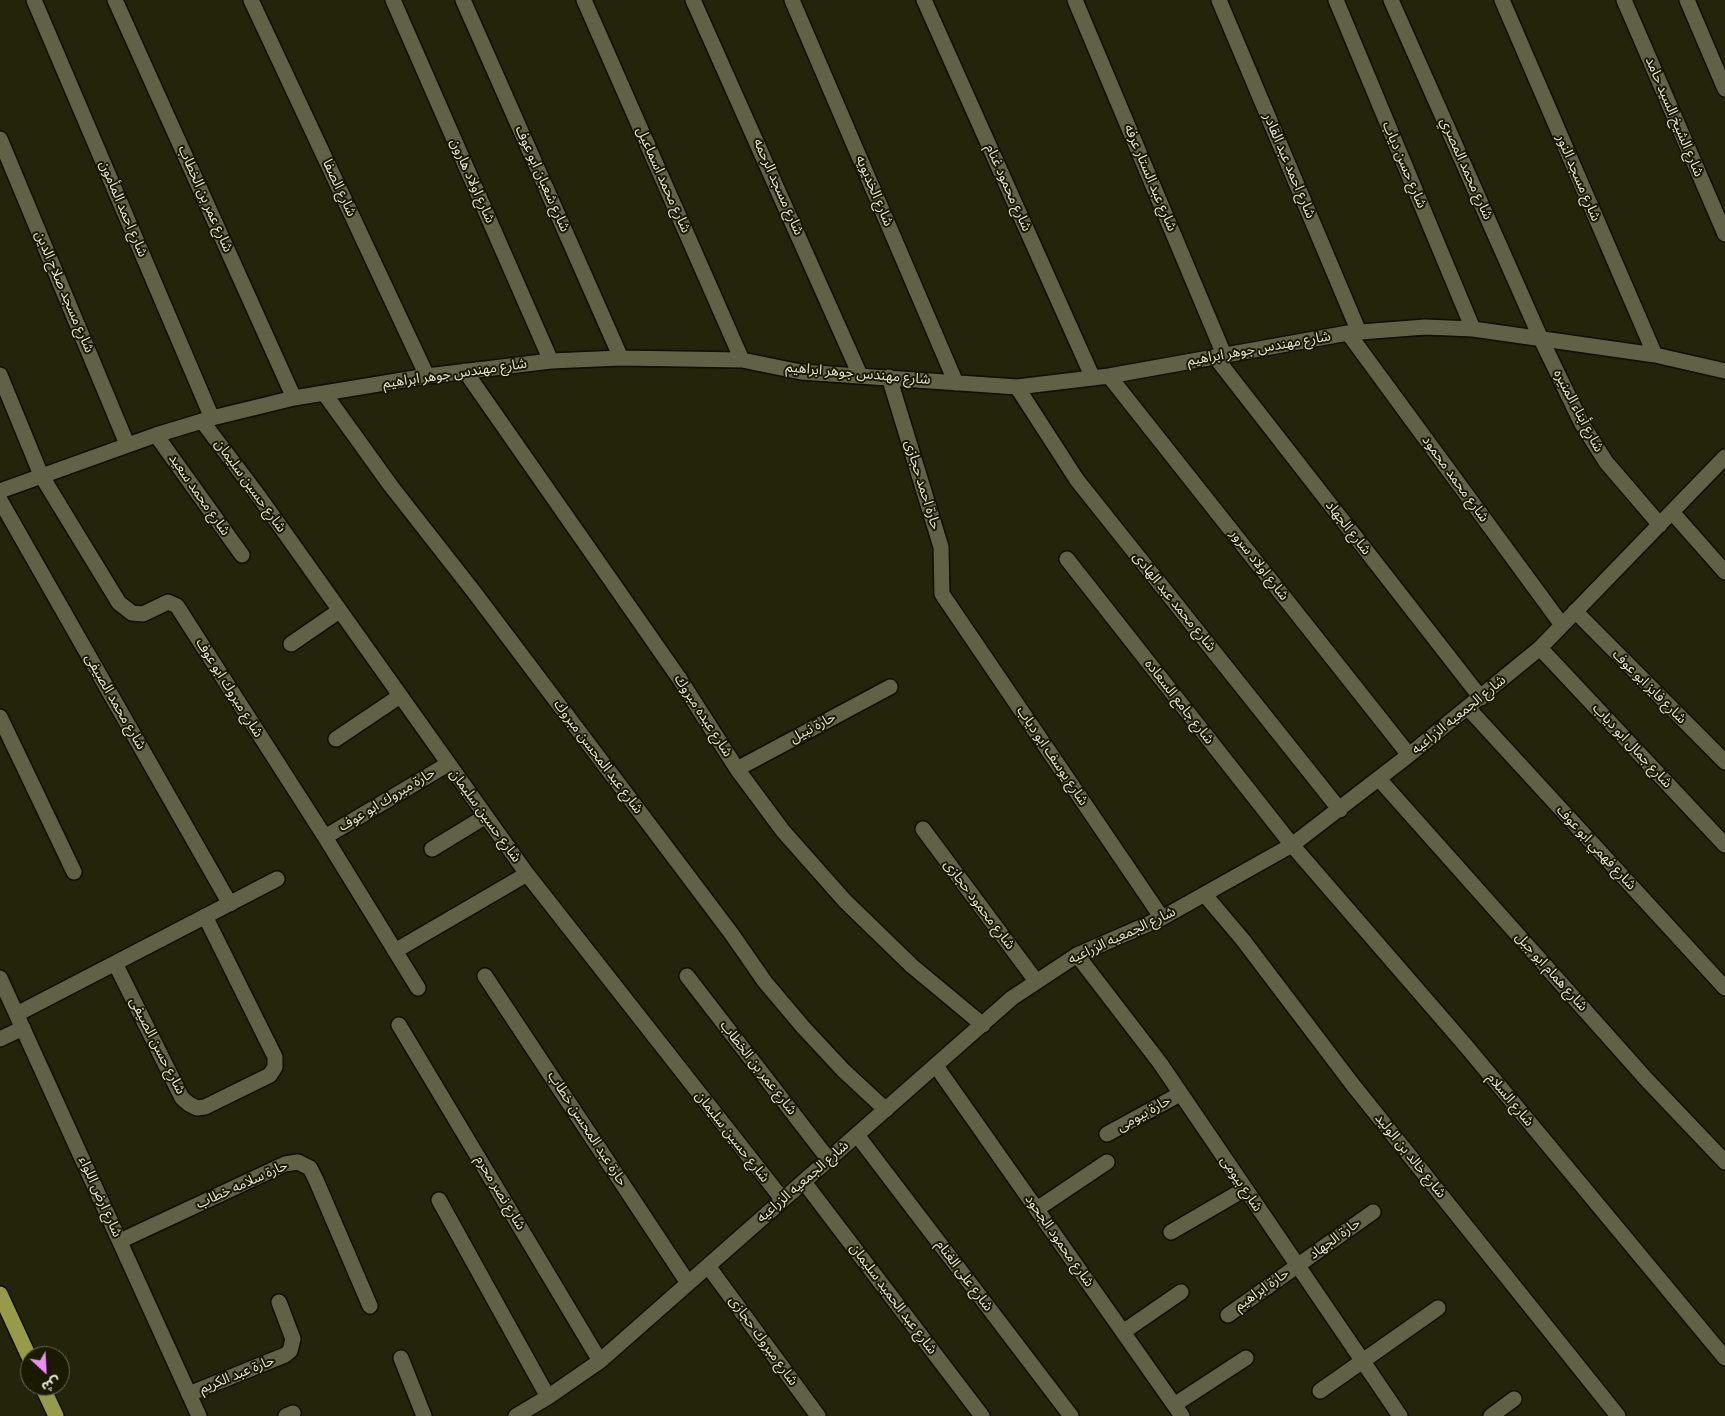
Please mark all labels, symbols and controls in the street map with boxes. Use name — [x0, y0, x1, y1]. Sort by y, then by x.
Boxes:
street label: شارع الشيخ السيد حامد — [1641, 55, 1707, 179]
street label: شارع احمد عبد القادر — [1259, 111, 1319, 221]
street label: شارع محمد المصري — [1436, 115, 1496, 223]
street label: شارع حسن دياب — [1378, 119, 1430, 211]
street label: شارع عبد الستار عرفه — [1120, 122, 1180, 234]
street label: شارع شعبان ابو عوف — [511, 123, 573, 235]
street label: شارع محمد اسماعيل — [632, 124, 694, 236]
street label: شارع مسجد النور — [1552, 132, 1604, 224]
street label: شارع اولاد هارون — [446, 136, 498, 226]
street label: شارع مسجد الرحمه — [749, 136, 807, 238]
street label: شارع محمود غنام — [981, 142, 1035, 234]
street label: شارع عمر بن الخطاب — [174, 143, 236, 255]
street label: شارع الخديويه — [852, 153, 896, 229]
street label: شارع الصفا — [318, 157, 360, 219]
street label: شارع احمد المأمون — [95, 158, 151, 260]
street label: شارع مسجد صلاح الدين — [31, 228, 97, 356]
street label: شارع مهندس جوهر ابراهيم — [1186, 328, 1332, 370]
street label: شارع مهندس جوهر ابراهيم — [382, 356, 528, 392]
street label: شارع مهندس جوهر ابراهيم — [785, 359, 931, 389]
street label: شارع أبناء المنيره — [1549, 367, 1607, 455]
street label: شارع محمد محمود — [1418, 432, 1492, 526]
street label: شارع حسين سليمان — [211, 436, 289, 536]
street label: حارة احمد حجازى — [900, 438, 944, 532]
street label: شارع محمد سعيد — [165, 451, 233, 539]
street label: شارع الجهاد — [1322, 498, 1374, 558]
street label: شارع اولاد سرور — [1226, 526, 1292, 604]
street label: شارع محمد عبد الهادى — [1129, 549, 1219, 655]
street label: شارع مبروك ابو عوف — [192, 635, 266, 741]
street label: شارع فايز ابو عوف — [1609, 647, 1689, 727]
street label: شارع محمد الصيفى — [81, 651, 149, 753]
street label: شارع جامع السعاده — [1141, 656, 1217, 748]
street label: شارع عبده مبروك — [670, 672, 736, 760]
street label: شارع الجمعيه الزراعيه — [1408, 672, 1510, 758]
street label: شارع عبد المحسن مبروك — [550, 697, 646, 817]
street label: شارع جمال ابو دياب — [1589, 700, 1675, 792]
street label: شارع يوسف ابو دياب — [1013, 703, 1091, 809]
street label: حارة نبيل — [787, 709, 839, 747]
street label: حارة مبروك ابو عوف — [336, 765, 438, 835]
street label: شارع حسين سليمان — [446, 766, 524, 866]
street label: شارع فهمي ابو عوف — [1553, 802, 1639, 894]
street label: شارع محمود حجازى — [940, 857, 1018, 953]
street label: شارع الجمعيه الزراعيه — [1066, 904, 1178, 968]
street label: شارع همام ابو جبل — [1511, 929, 1591, 1015]
street label: شارع حسن الصيفى — [125, 995, 189, 1097]
street label: شارع عمر بن الخطاب — [716, 1018, 800, 1118]
street label: حارة عبد المحسن خطاب — [544, 1069, 630, 1189]
street label: شارع السلام — [1483, 1070, 1537, 1130]
street label: شارع حسين سليمان — [691, 1088, 773, 1186]
street label: حارة بيومى — [1114, 1092, 1174, 1136]
street label: شارع خالد بن الوليد — [1371, 1110, 1449, 1202]
street label: شارع الجمعيه الزراعيه — [754, 1137, 852, 1227]
street label: شارع نصر محرم — [471, 1153, 529, 1233]
street label: شارع بيومى — [1216, 1153, 1266, 1215]
street label: شارع ارض اللواء — [75, 1154, 125, 1240]
street label: حارة سلامه خطاب — [194, 1157, 290, 1213]
street label: شارع محمود الجحود — [1021, 1191, 1097, 1291]
street label: حارة الجهاد — [1306, 1215, 1364, 1263]
street label: شارع على الغنام — [932, 1237, 996, 1315]
street label: شارع عبد الحميد سليمان — [846, 1240, 940, 1358]
street label: حارة ابراهيم — [1232, 1265, 1292, 1315]
street label: شارع مبروك حجازى — [725, 1293, 801, 1389]
north arrow — [20, 1346, 70, 1396]
street label: حارة عبد الكريم — [197, 1352, 277, 1398]
text: ش — [39, 1372, 63, 1396]

